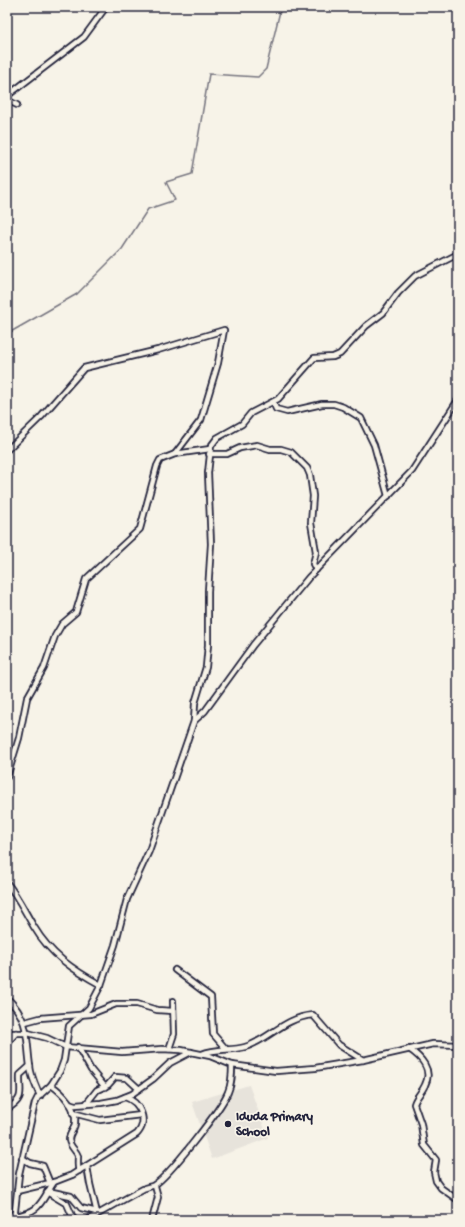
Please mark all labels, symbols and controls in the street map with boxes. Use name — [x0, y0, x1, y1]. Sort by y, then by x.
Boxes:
place label: Iduda Primary School — [236, 1110, 313, 1140]
marker: Iduda Primary School — [223, 1119, 233, 1129]

